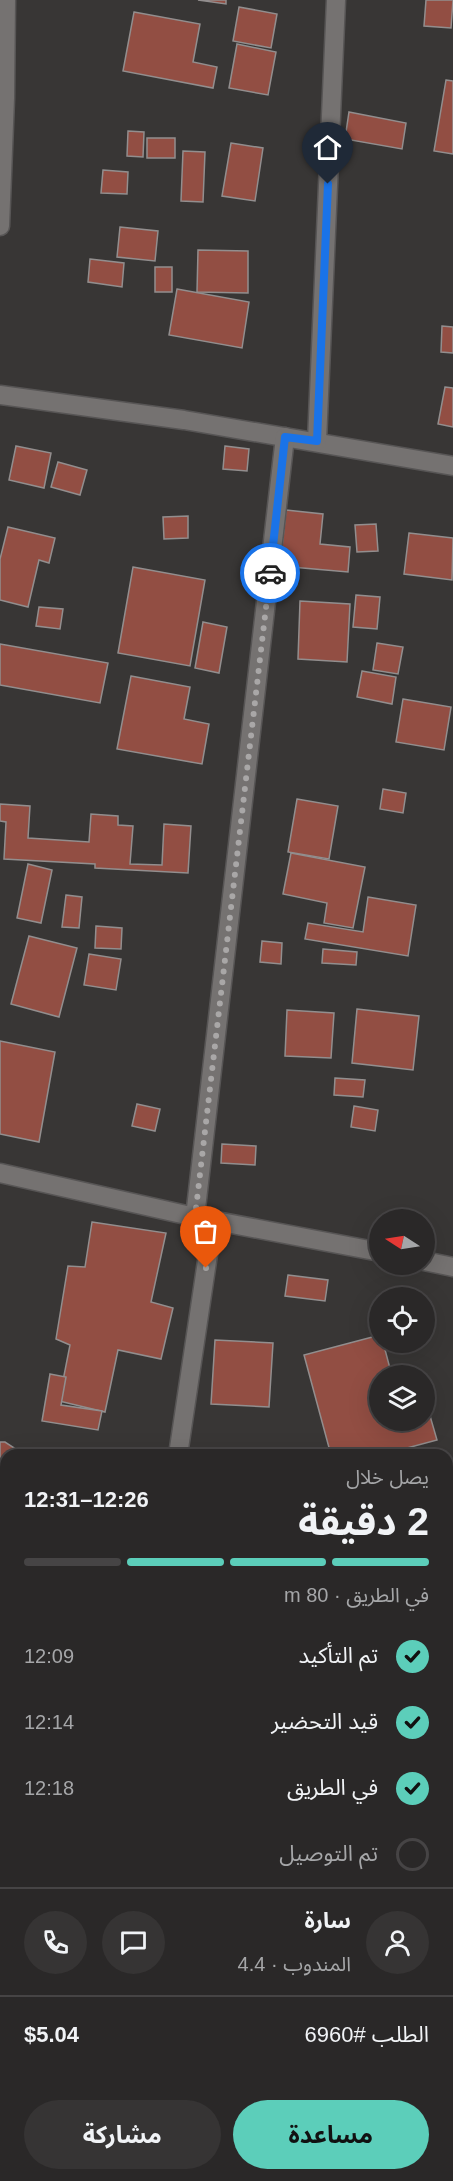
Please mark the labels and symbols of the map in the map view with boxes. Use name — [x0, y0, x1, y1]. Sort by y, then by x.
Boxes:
pin — [302, 122, 353, 184]
courier — [240, 543, 300, 603]
pin — [180, 1206, 231, 1268]
north arrow — [369, 1209, 435, 1275]

